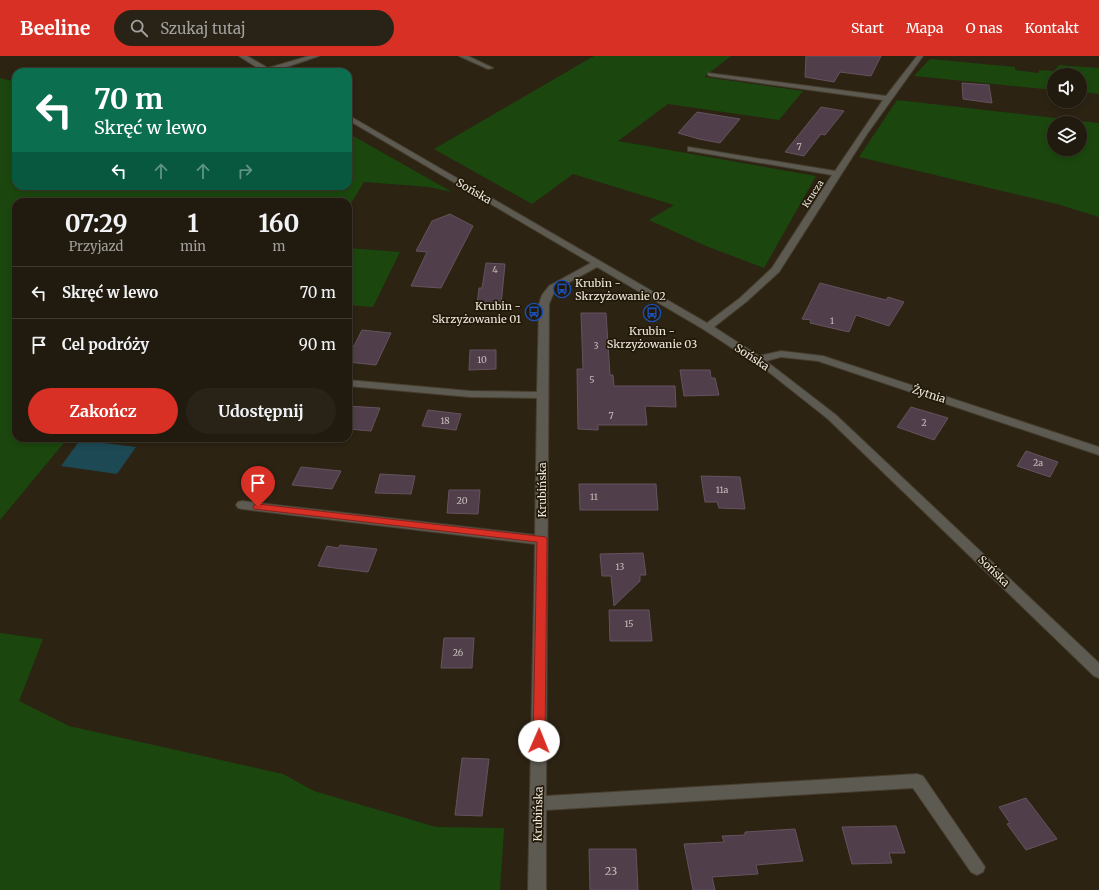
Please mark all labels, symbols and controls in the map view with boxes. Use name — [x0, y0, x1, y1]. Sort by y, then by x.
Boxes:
search box — [114, 10, 394, 46]
text: Beeline — [20, 16, 90, 40]
icon: search — [128, 17, 150, 39]
text: Szukaj tutaj — [160, 19, 246, 38]
text: Start — [851, 19, 884, 37]
text: Mapa — [906, 19, 943, 37]
text: O nas — [965, 19, 1003, 37]
text: Kontakt — [1025, 19, 1079, 37]
map controls — [1047, 68, 1087, 156]
button: sound — [1047, 68, 1087, 108]
text: 70 m — [94, 81, 163, 117]
icon: left — [28, 84, 80, 136]
text: Skręć w lewo — [94, 116, 207, 139]
button: layers — [1047, 116, 1087, 156]
house number: 7 — [796, 141, 802, 152]
icon: left — [108, 160, 130, 182]
icon: ahead — [150, 160, 172, 182]
icon: ahead — [192, 160, 214, 182]
icon: right — [234, 160, 256, 182]
street label: Sońska — [454, 175, 494, 207]
street label: Krucza — [800, 178, 826, 210]
text: 07:29 — [65, 208, 128, 239]
text: 1 — [188, 208, 199, 239]
text: 160 — [259, 208, 299, 239]
text: Przyjazd — [69, 238, 123, 255]
text: min — [180, 238, 206, 255]
text: m — [273, 238, 285, 255]
house number: 4 — [492, 264, 498, 275]
place label: Krubin - Skrzyżowanie 02 — [575, 276, 666, 303]
bus stop icon: Krubin - Skrzyżowanie 02 — [552, 279, 572, 299]
icon: left — [28, 282, 50, 304]
text: Skręć w lewo — [62, 283, 158, 302]
text: 70 m — [300, 283, 336, 302]
place label: Krubin - Skrzyżowanie 01 — [432, 299, 521, 326]
bus stop icon: Krubin - Skrzyżowanie 01 — [524, 302, 544, 322]
bus stop icon: Krubin - Skrzyżowanie 03 — [642, 303, 662, 323]
house number: 1 — [830, 315, 834, 326]
place label: Krubin - Skrzyżowanie 03 — [607, 324, 697, 351]
icon: arrive — [28, 334, 50, 356]
text: Cel podróży — [62, 335, 149, 354]
text: 90 m — [299, 335, 336, 354]
house number: 3 — [593, 340, 599, 351]
street label: Sońska — [732, 341, 772, 373]
house number: 10 — [477, 354, 487, 365]
house number: 5 — [589, 374, 595, 385]
street label: Żytnia — [911, 382, 948, 406]
button: Zakończ — [28, 388, 178, 434]
button: Udostępnij — [186, 388, 336, 434]
house number: 7 — [608, 410, 614, 421]
house number: 18 — [440, 415, 450, 426]
house number: 2 — [921, 417, 927, 428]
house number: 2a — [1033, 457, 1043, 468]
street label: Krubińska — [535, 462, 549, 518]
pin — [241, 466, 275, 507]
icon: arrive — [247, 472, 269, 494]
house number: 11a — [716, 484, 729, 495]
house number: 11 — [590, 491, 598, 502]
house number: 20 — [457, 495, 468, 506]
street label: Sońska — [975, 553, 1013, 589]
house number: 13 — [616, 561, 624, 572]
house number: 15 — [624, 618, 634, 629]
house number: 26 — [453, 647, 464, 658]
position arrow — [518, 720, 560, 762]
street label: Krubińska — [531, 786, 545, 842]
house number: 23 — [605, 864, 617, 878]

